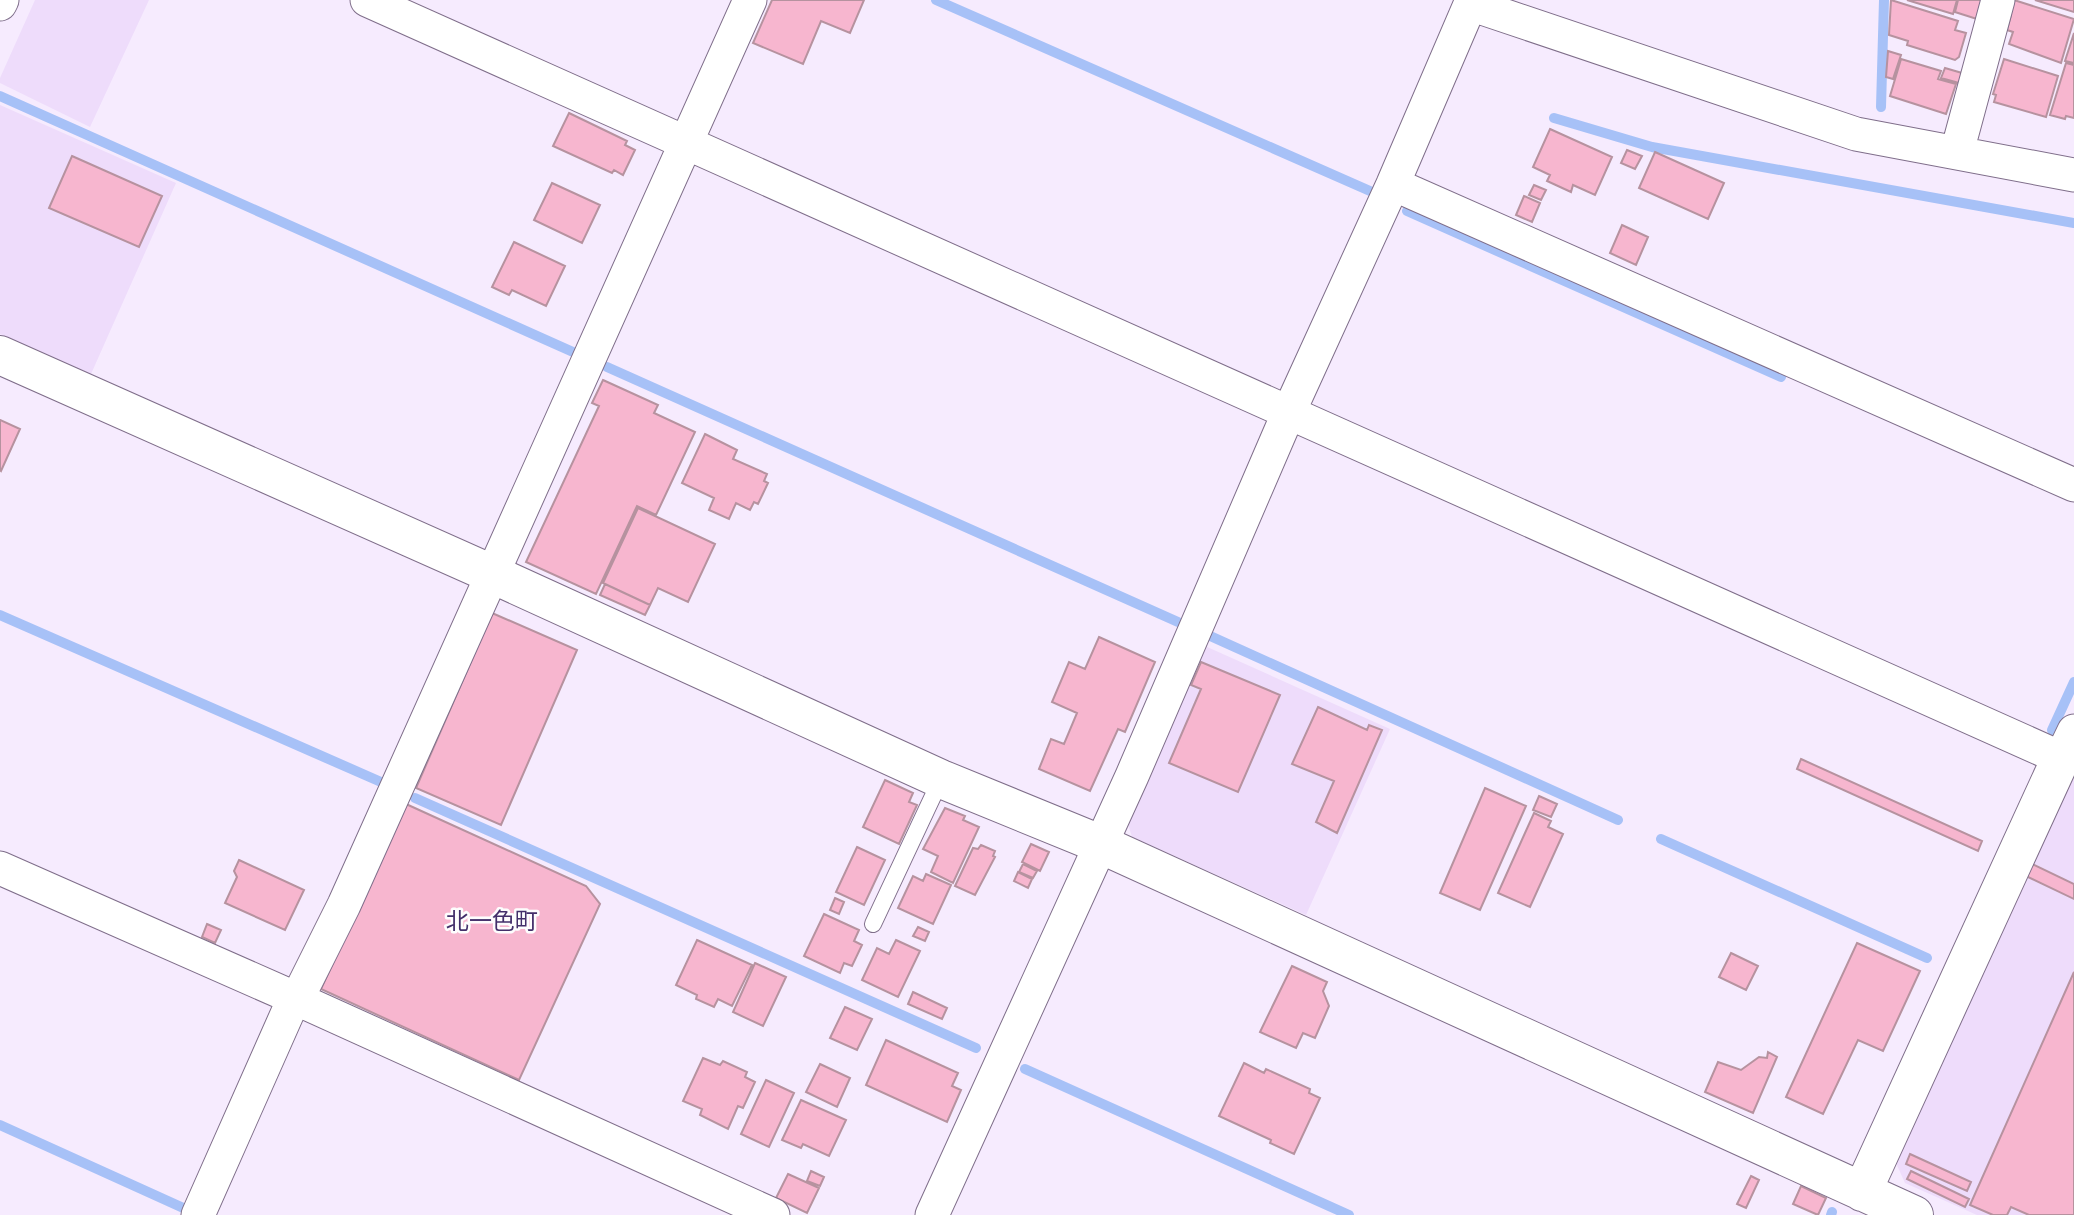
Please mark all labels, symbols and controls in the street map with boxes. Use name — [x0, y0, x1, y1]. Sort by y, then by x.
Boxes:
district label: 北一色町 — [446, 907, 538, 935]

